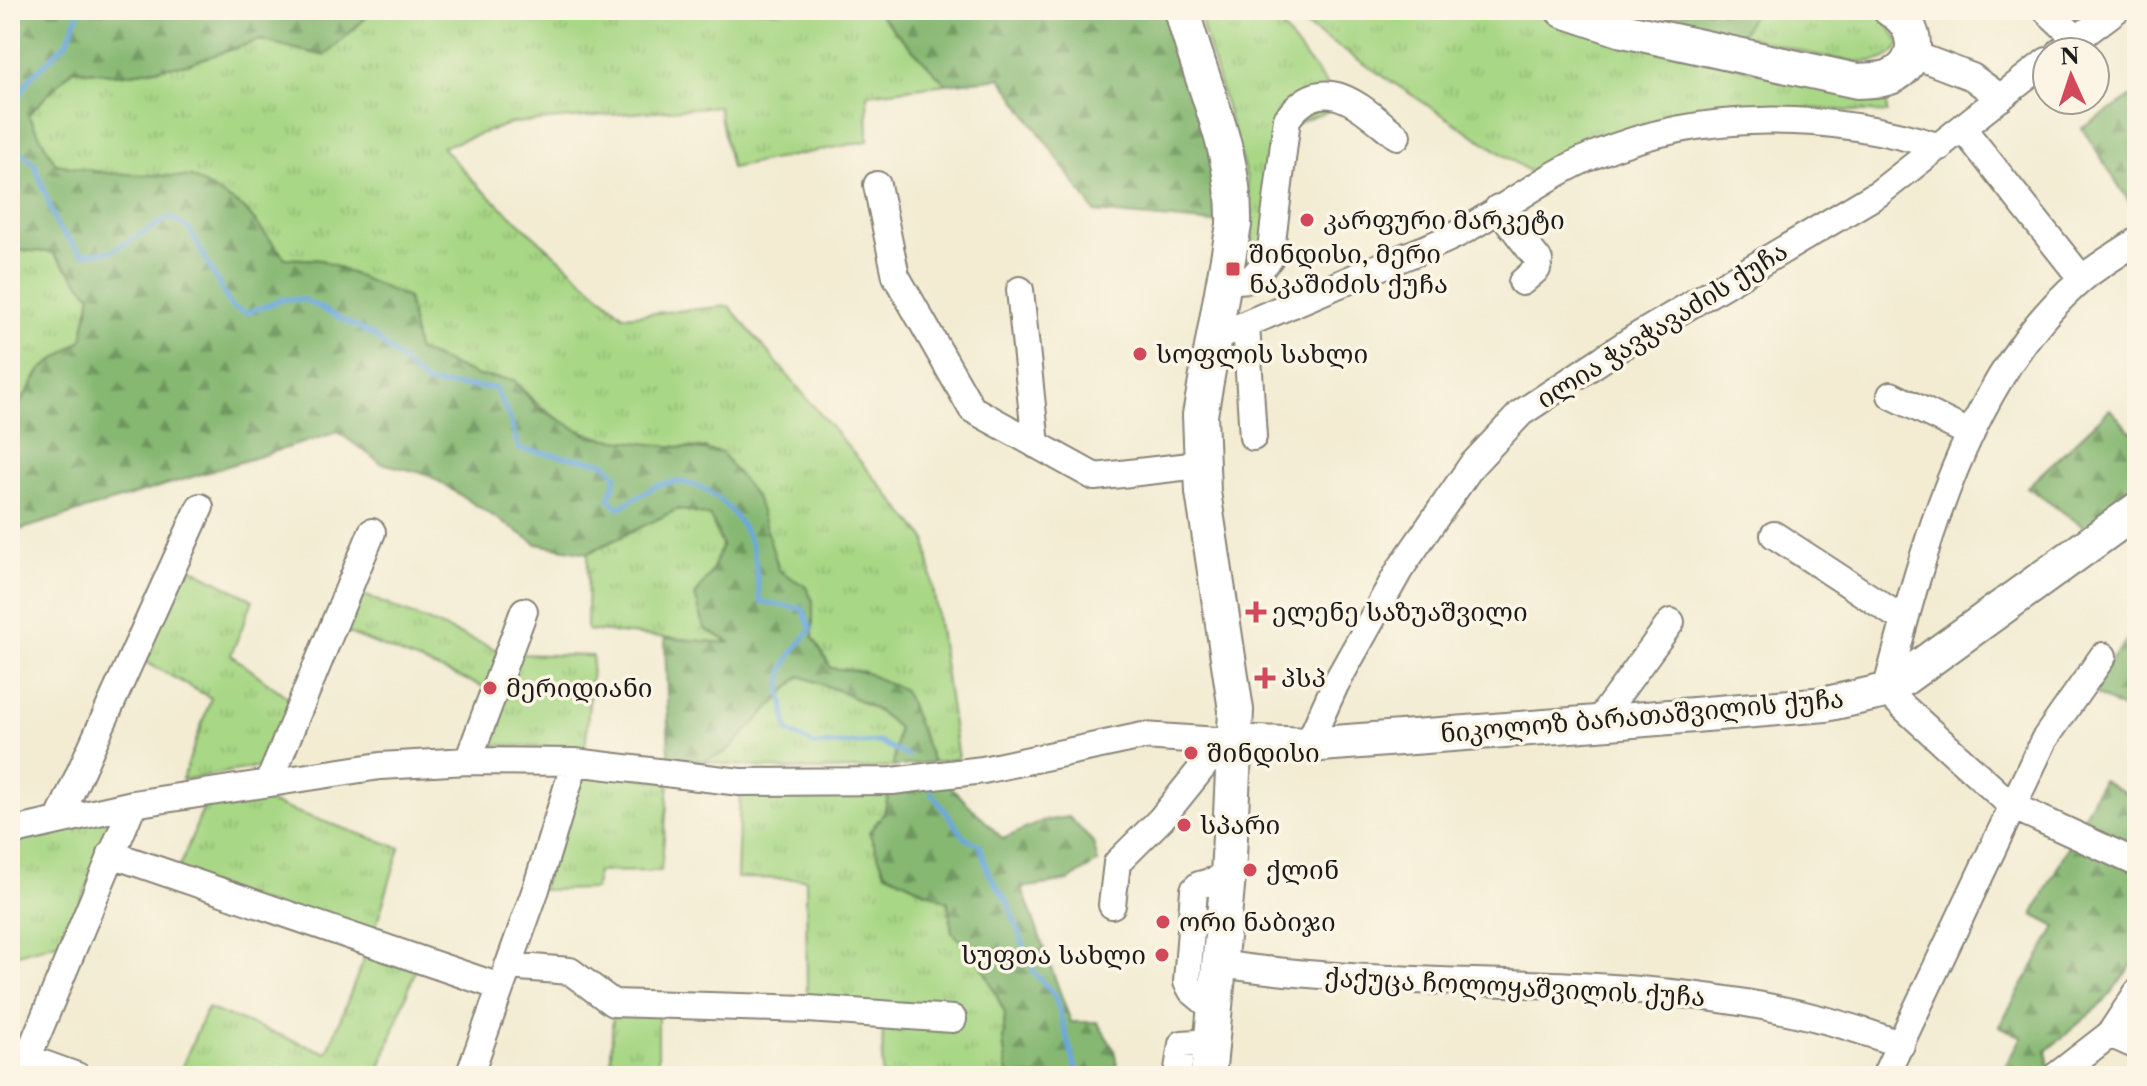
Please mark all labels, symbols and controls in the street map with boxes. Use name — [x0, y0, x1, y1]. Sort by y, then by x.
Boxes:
north arrow — [2031, 36, 2111, 116]
text: N — [2060, 43, 2080, 71]
place label: კარფური მარკეტი — [1323, 204, 1565, 236]
marker: კარფური მარკეტი — [1298, 211, 1316, 229]
street label: ილია ჭავჭავაძის ქუჩა — [1531, 235, 1793, 415]
place label: შინდისი, მერი ნაკაშიძის ქუჩა — [1249, 238, 1448, 300]
marker: შინდისი, მერი ნაკაშიძის ქუჩა — [1224, 260, 1242, 278]
place label: სოფლის სახლი — [1156, 338, 1368, 370]
marker: სოფლის სახლი — [1131, 345, 1149, 363]
place label: ელენე საზუაშვილი — [1272, 596, 1528, 628]
marker: ელენე საზუაშვილი — [1247, 603, 1265, 621]
place label: პსპ — [1281, 662, 1326, 694]
marker: პსპ — [1256, 669, 1274, 687]
place label: მერიდიანი — [506, 672, 653, 704]
marker: მერიდიანი — [481, 679, 499, 697]
street label: ნიკოლოზ ბარათაშვილის ქუჩა — [1439, 682, 1845, 750]
place label: შინდისი — [1207, 737, 1320, 769]
marker: შინდისი — [1182, 744, 1200, 762]
place label: სპარი — [1200, 809, 1280, 841]
marker: სპარი — [1175, 816, 1193, 834]
place label: ქლინ — [1266, 854, 1339, 886]
marker: ქლინ — [1241, 861, 1259, 879]
place label: ორი ნაბიჯი — [1179, 906, 1336, 938]
marker: ორი ნაბიჯი — [1154, 913, 1172, 931]
place label: სუფთა სახლი — [961, 939, 1146, 971]
marker: სუფთა სახლი — [1153, 946, 1171, 964]
street label: ქაქუცა ჩოლოყაშვილის ქუჩა — [1324, 961, 1706, 1013]

